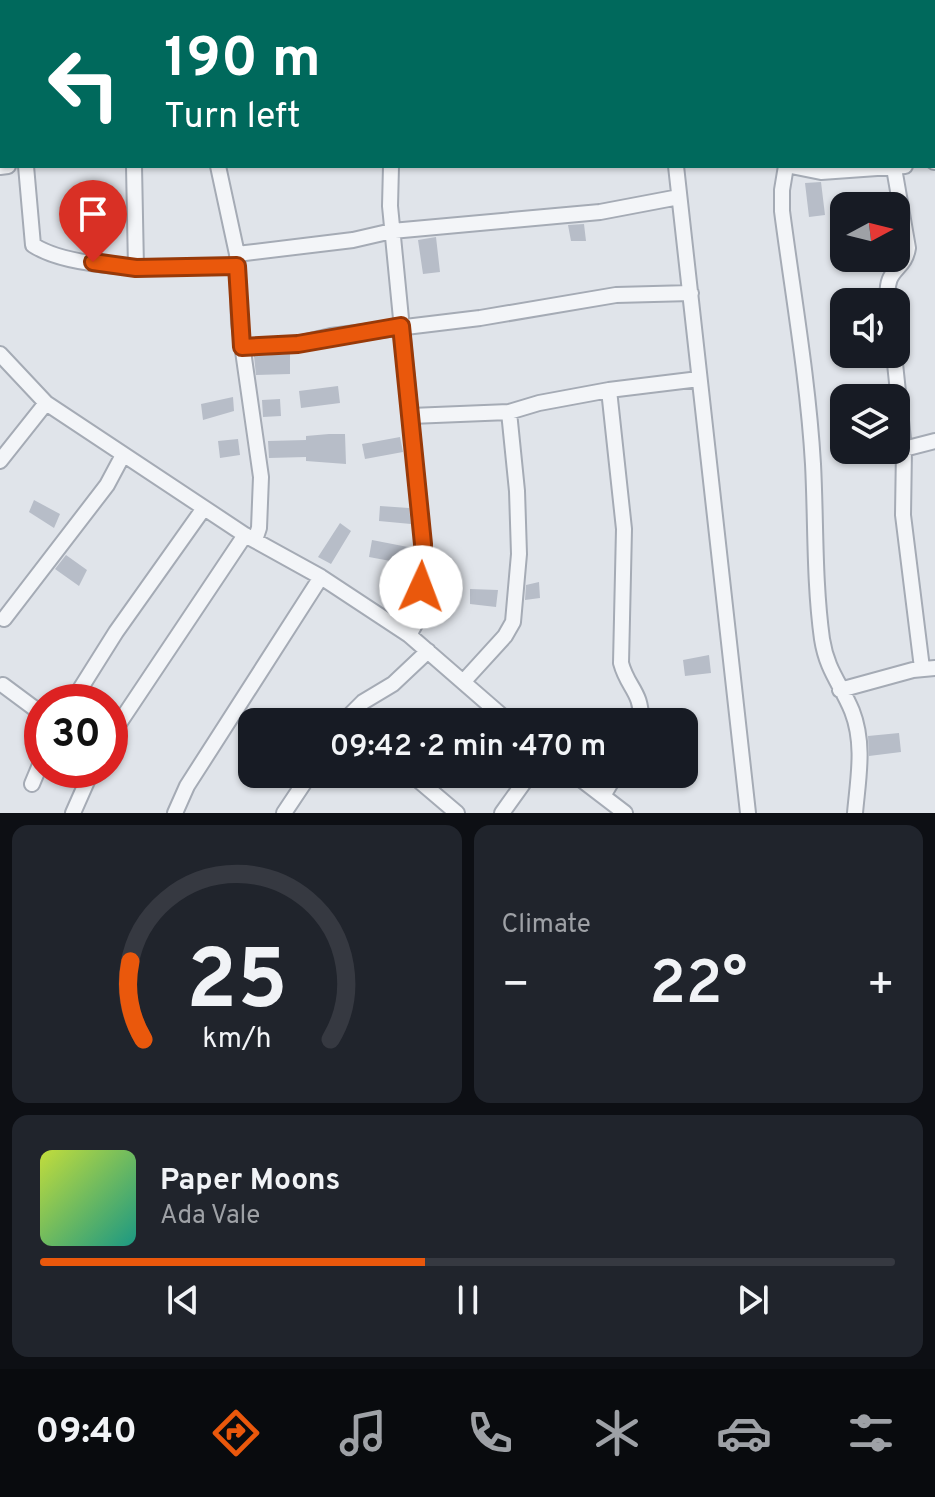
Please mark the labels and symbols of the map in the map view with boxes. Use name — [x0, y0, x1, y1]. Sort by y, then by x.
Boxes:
pin — [59, 180, 127, 262]
north arrow — [830, 192, 910, 272]
position arrow — [379, 545, 463, 629]
speed limit sign: 30 — [24, 684, 128, 788]

